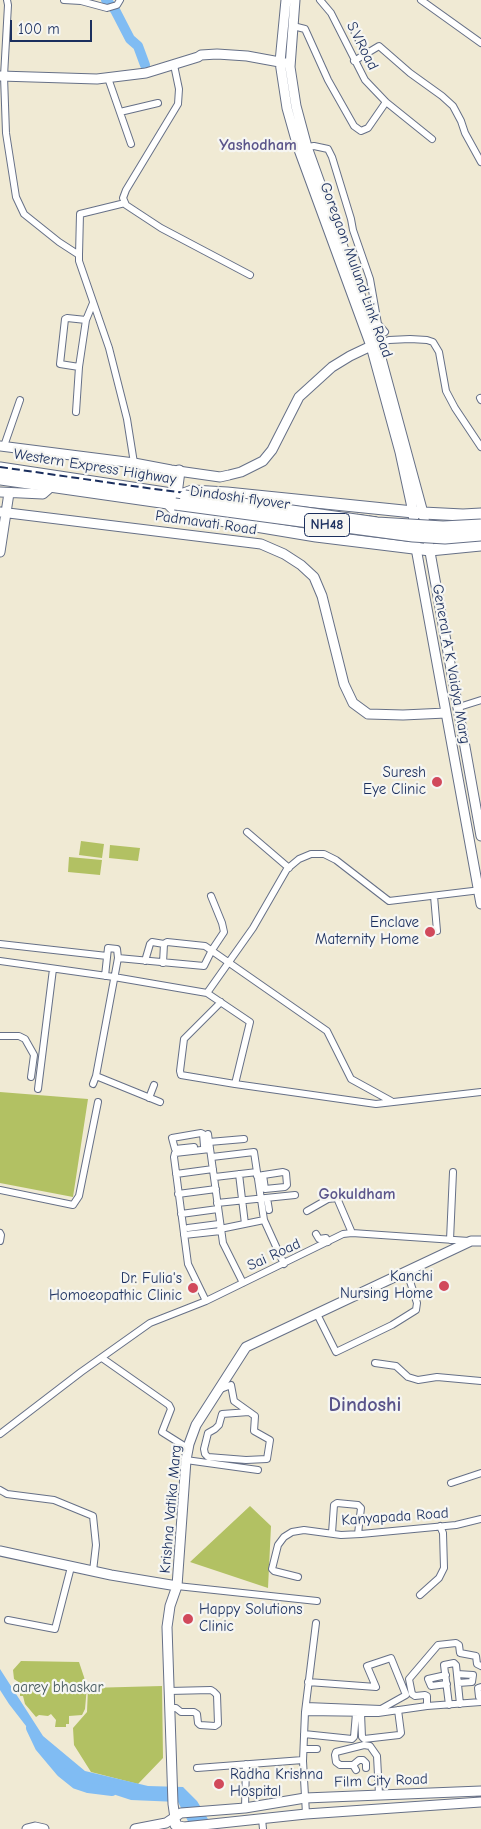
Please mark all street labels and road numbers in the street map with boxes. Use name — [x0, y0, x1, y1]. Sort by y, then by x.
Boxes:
street label: S.V.Road — [342, 19, 382, 73]
street label: Goregaon Mulund Link Road — [316, 180, 396, 360]
street label: Western Express Highway — [12, 445, 178, 489]
street label: Dindoshi flyover — [189, 482, 291, 514]
street label: Padmavati Road — [154, 507, 258, 539]
road number: NH48 — [304, 514, 350, 536]
street label: General A K Vaidya Marg — [428, 583, 474, 745]
street label: Sai Road — [244, 1235, 304, 1275]
street label: Krishna Vatika Marg — [156, 1444, 186, 1574]
street label: Kanyapada Road — [341, 1504, 449, 1530]
street label: Film City Road — [334, 1770, 428, 1792]

